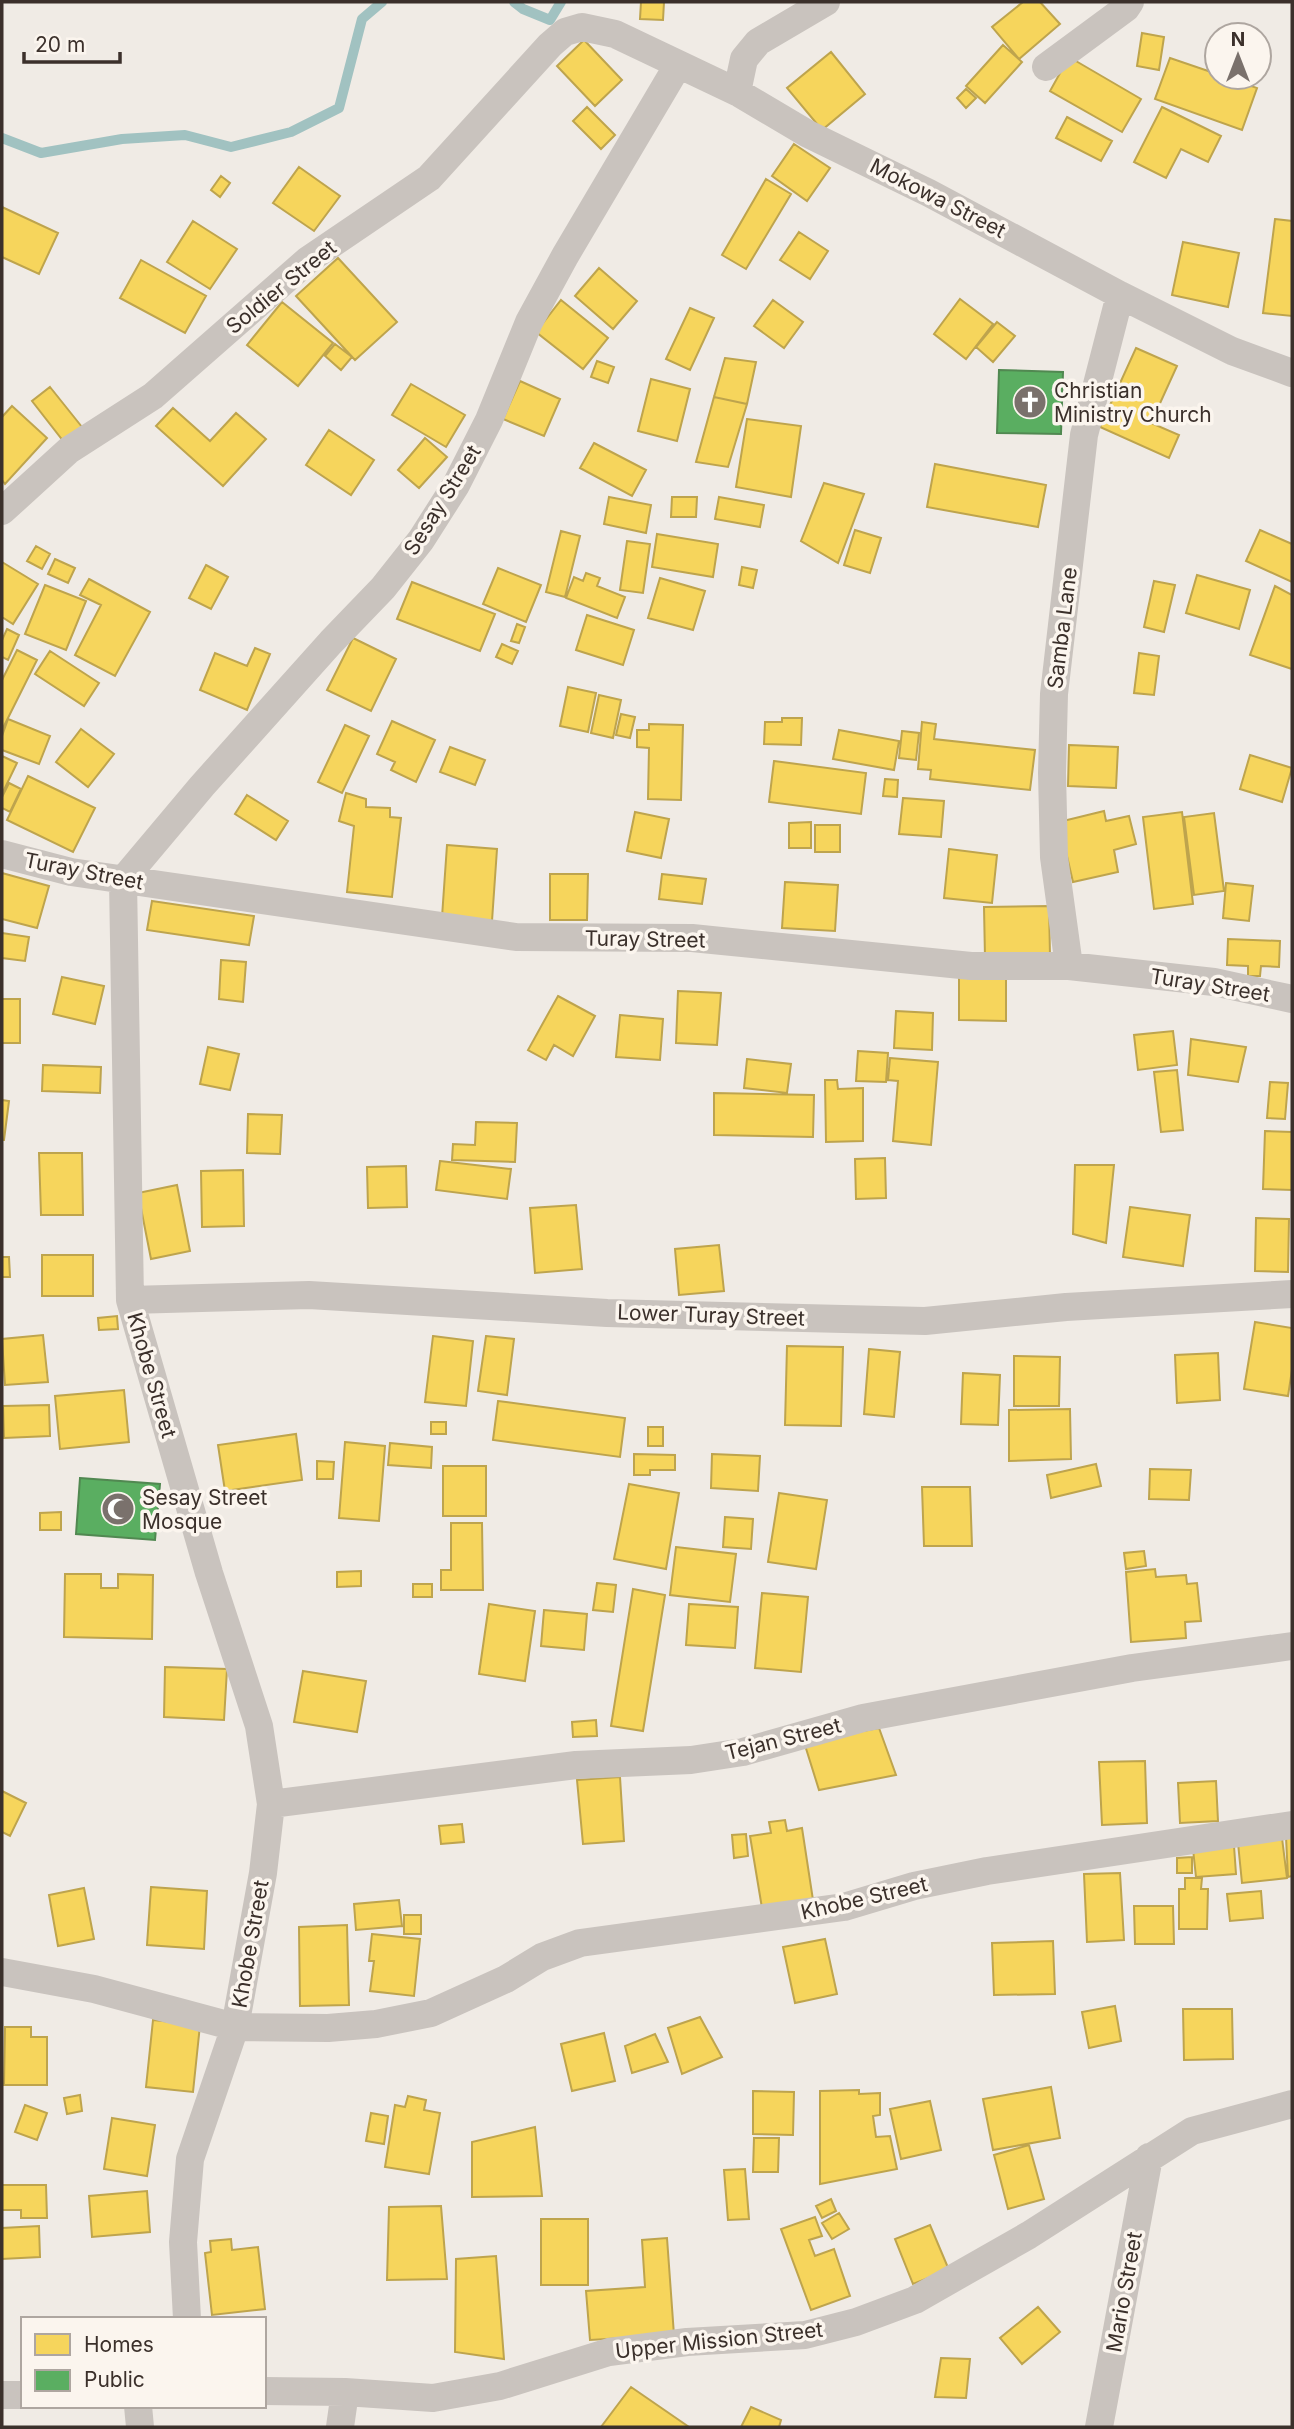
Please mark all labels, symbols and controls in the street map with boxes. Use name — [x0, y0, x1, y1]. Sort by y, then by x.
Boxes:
scale bar — [24, 21, 121, 65]
north arrow — [1203, 21, 1273, 91]
text: N — [1231, 28, 1245, 51]
text: 20 m — [35, 32, 85, 57]
street label: Mokowa Street — [866, 153, 1010, 243]
street label: Soldier Street — [221, 235, 341, 339]
place label: Christian Ministry Church — [1054, 378, 1212, 427]
church icon: Christian Ministry Church — [1011, 383, 1049, 421]
street label: Sesay Street — [398, 440, 486, 560]
street label: Samba Lane — [1042, 566, 1082, 690]
street label: Turay Street — [22, 847, 146, 895]
street label: Turay Street — [584, 925, 706, 953]
street label: Turay Street — [1148, 963, 1272, 1007]
street label: Lower Turay Street — [617, 1299, 805, 1331]
street label: Khobe Street — [122, 1309, 182, 1441]
place label: Sesay Street Mosque — [142, 1485, 267, 1534]
mosque icon: Sesay Street Mosque — [99, 1490, 137, 1528]
street label: Tejan Street — [722, 1712, 844, 1765]
street label: Khobe Street — [798, 1871, 930, 1925]
street label: Khobe Street — [226, 1878, 274, 2010]
street label: Mario Street — [1101, 2230, 1147, 2354]
legend — [21, 2317, 266, 2408]
street label: Upper Mission Street — [614, 2317, 824, 2363]
text: Homes — [84, 2332, 154, 2357]
text: Public — [84, 2367, 145, 2392]

